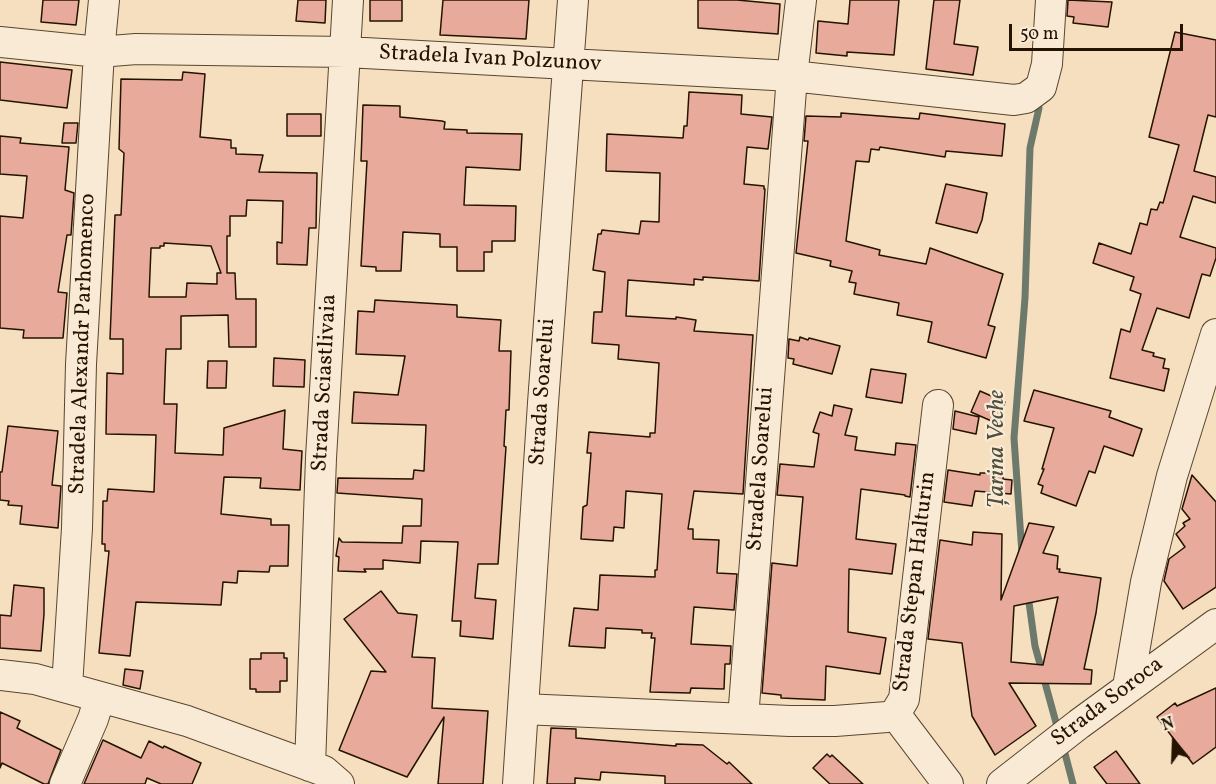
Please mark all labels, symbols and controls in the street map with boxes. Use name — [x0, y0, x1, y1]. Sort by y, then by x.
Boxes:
scale bar — [1012, 12, 1186, 50]
text: 50 m — [1020, 22, 1059, 47]
street label: Stradela Ivan Polzunov — [378, 41, 602, 79]
street label: Stradela Alexandr Parhomenco — [66, 193, 102, 495]
street label: Strada Sciastlivaia — [308, 294, 344, 472]
street label: Strada Soarelui — [526, 317, 562, 467]
street label: Stradela Soarelui — [743, 386, 781, 552]
water label: Țarina Veche — [985, 390, 1013, 508]
street label: Strada Stepan Halturin — [889, 470, 943, 694]
street label: Strada Soroca — [1047, 652, 1169, 754]
north arrow — [1144, 712, 1204, 772]
text: N — [1159, 713, 1177, 737]

